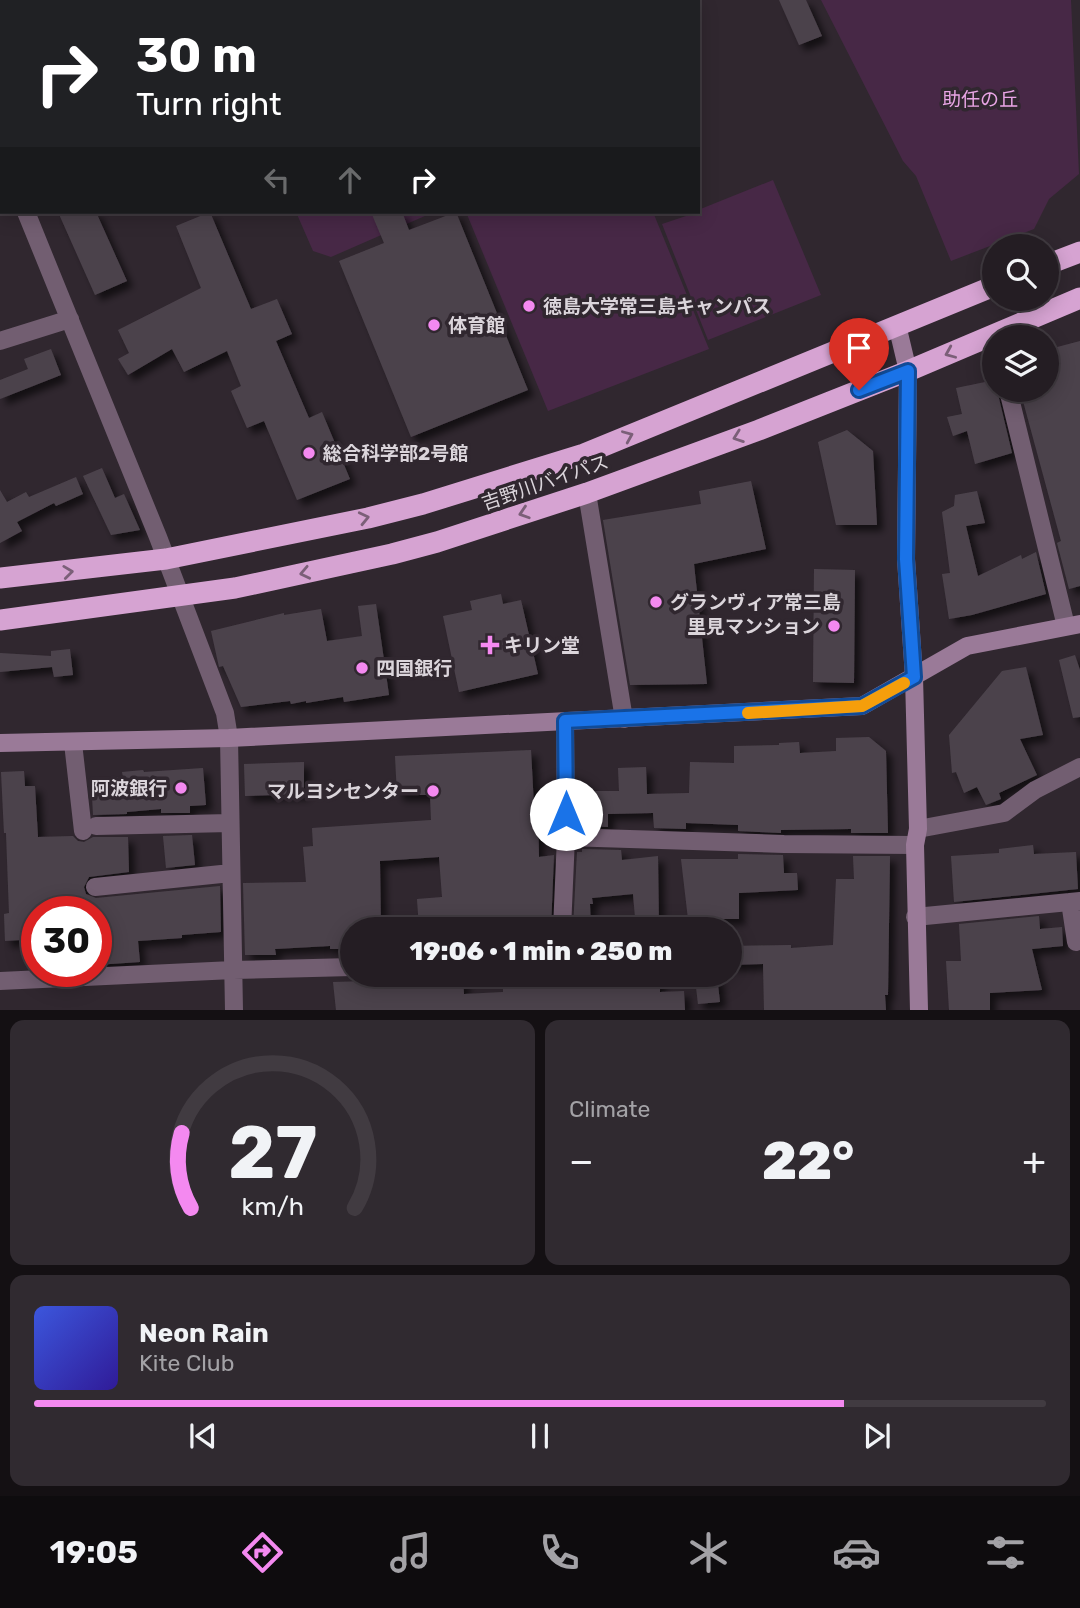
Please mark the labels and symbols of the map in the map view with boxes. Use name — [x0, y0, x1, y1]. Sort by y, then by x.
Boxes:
park label: 助任の丘 — [942, 88, 1018, 111]
place label: 徳島大学常三島キャンパス — [543, 295, 771, 318]
marker: 徳島大学常三島キャンパス — [521, 298, 537, 314]
place label: 体育館 — [448, 314, 505, 337]
marker: 体育館 — [426, 317, 442, 333]
pin — [829, 318, 889, 390]
one-way arrow — [944, 345, 956, 359]
one-way arrow — [733, 429, 745, 443]
one-way arrow — [621, 431, 633, 445]
place label: 総合科学部2号館 — [323, 442, 468, 465]
marker: 総合科学部2号館 — [301, 445, 317, 461]
street label: 吉野川バイパス — [479, 450, 612, 515]
one-way arrow — [518, 505, 530, 520]
one-way arrow — [358, 512, 370, 527]
one-way arrow — [62, 564, 74, 579]
one-way arrow — [299, 564, 311, 579]
place label: グランヴィア常三島 — [670, 591, 841, 614]
marker: グランヴィア常三島 — [648, 594, 664, 610]
place label: 里見マンション — [687, 615, 820, 638]
marker: 里見マンション — [826, 618, 842, 634]
place label: キリン堂 — [504, 634, 580, 657]
marker: キリン堂 — [482, 637, 498, 653]
place label: 四国銀行 — [376, 657, 452, 680]
marker: 四国銀行 — [354, 660, 370, 676]
place label: 阿波銀行 — [91, 777, 167, 800]
position arrow — [529, 777, 603, 851]
marker: 阿波銀行 — [173, 780, 189, 796]
place label: マルヨシセンター — [267, 780, 419, 803]
marker: マルヨシセンター — [425, 783, 441, 799]
speed limit sign: 30 — [21, 896, 112, 987]

